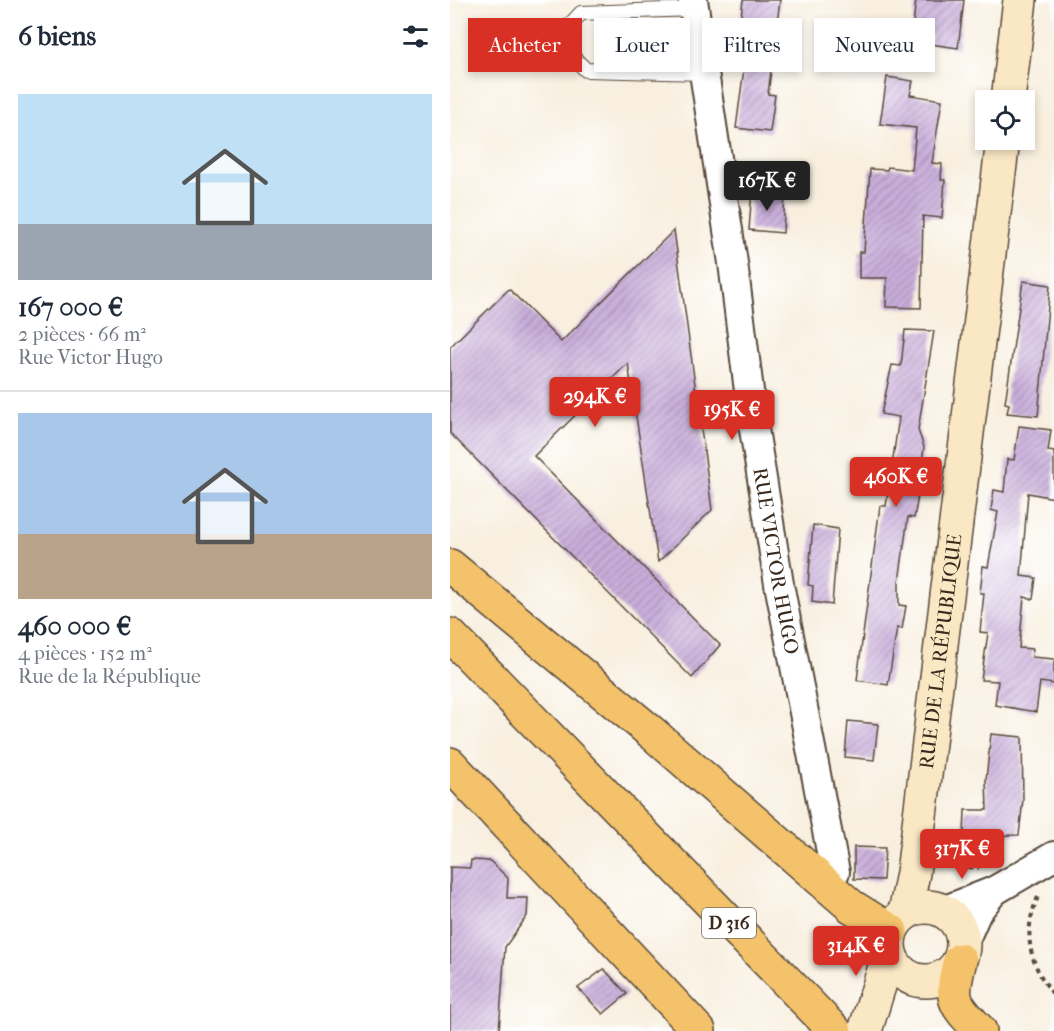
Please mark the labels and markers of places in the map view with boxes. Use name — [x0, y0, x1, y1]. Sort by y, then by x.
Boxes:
pin: 167K € — [718, 161, 816, 212]
pin: 294K € — [546, 377, 644, 428]
pin: 195K € — [683, 390, 781, 441]
pin: 460K € — [847, 457, 945, 508]
pin: 317K € — [913, 829, 1011, 880]
pin: 314K € — [807, 926, 905, 977]

